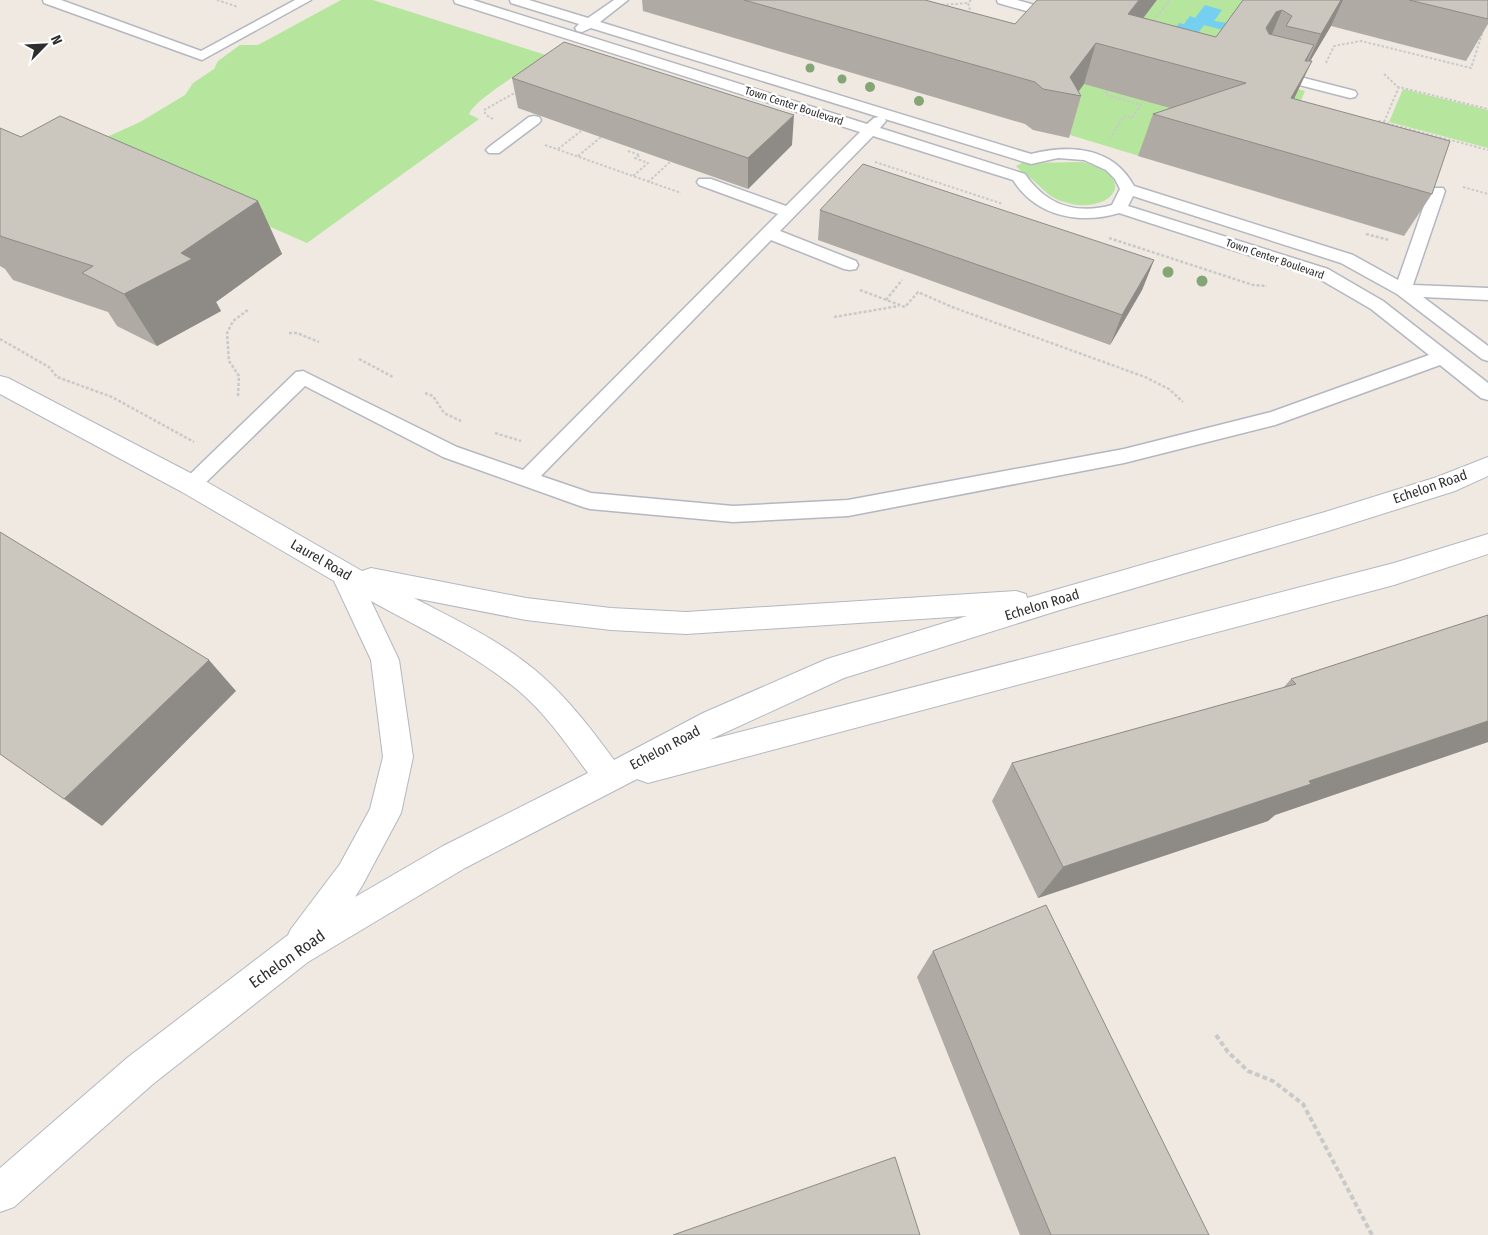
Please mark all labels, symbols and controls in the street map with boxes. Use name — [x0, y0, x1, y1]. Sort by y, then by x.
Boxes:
north arrow — [20, 20, 70, 70]
text: N — [47, 33, 66, 47]
street label: Town Center Boulevard — [743, 84, 845, 128]
street label: Town Center Boulevard — [1224, 236, 1326, 282]
street label: Echelon Road — [1391, 466, 1469, 508]
street label: Laurel Road — [287, 536, 355, 584]
street label: Echelon Road — [1003, 586, 1081, 624]
street label: Echelon Road — [627, 722, 703, 774]
street label: Echelon Road — [245, 926, 329, 992]

